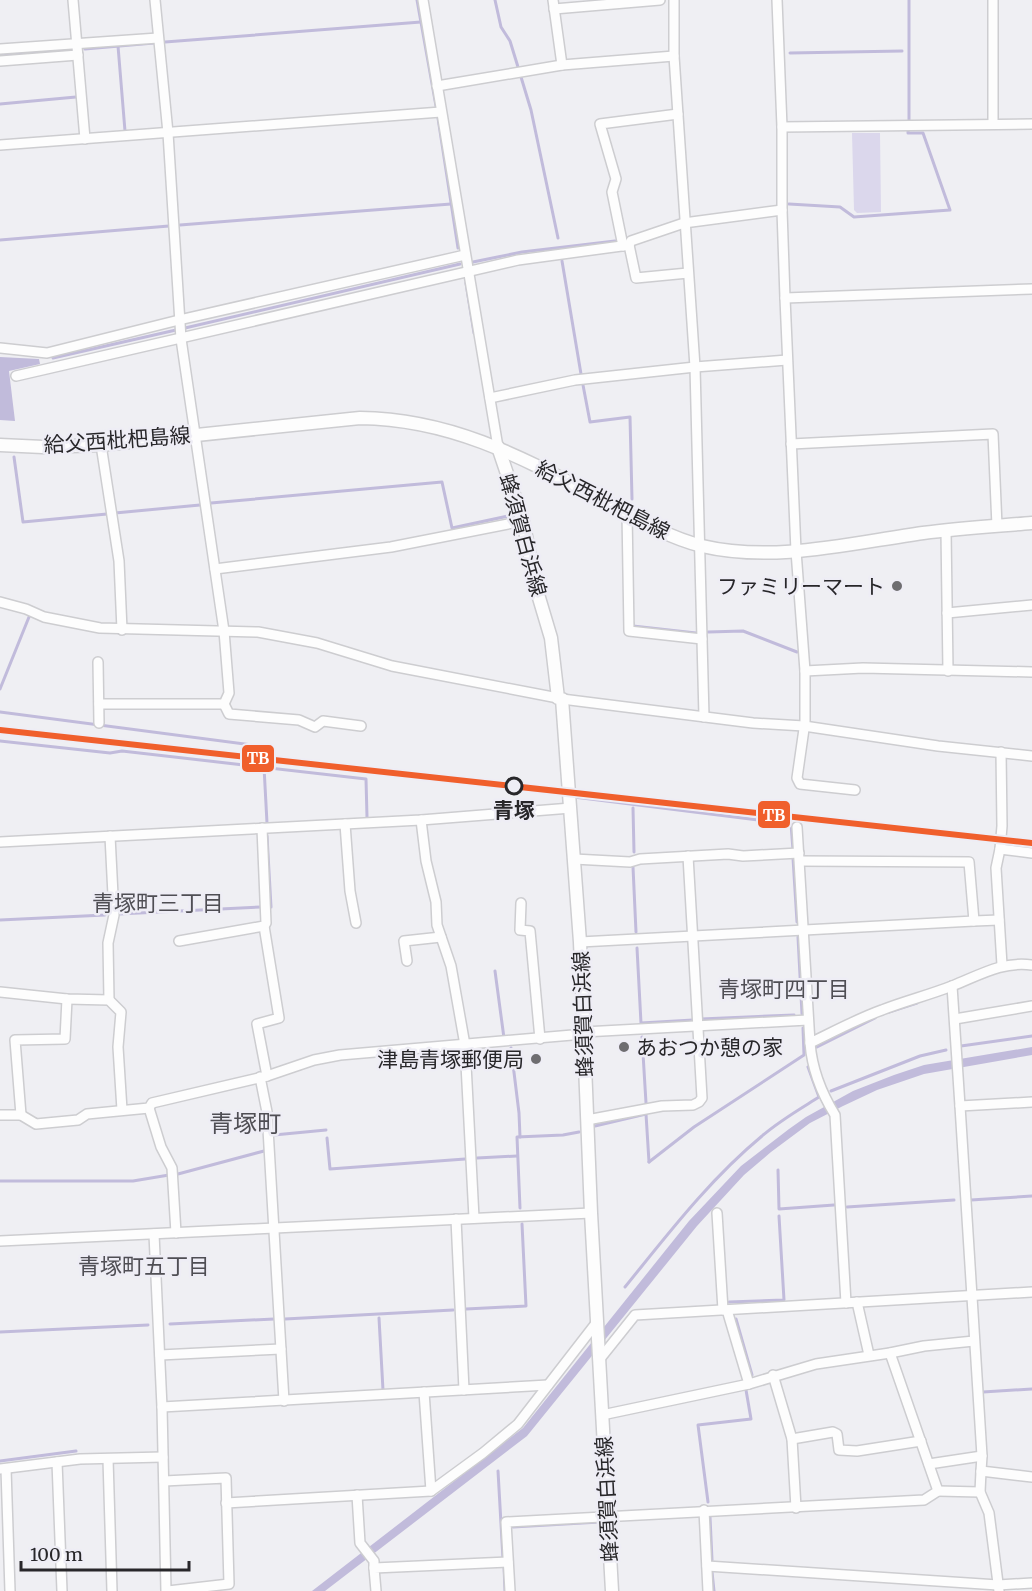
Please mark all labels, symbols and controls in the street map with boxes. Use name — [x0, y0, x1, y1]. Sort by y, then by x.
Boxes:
street label: 給父西枇杷島線 — [43, 421, 191, 459]
street label: 給父西枇杷島線 — [531, 455, 675, 545]
street label: 蜂須賀白浜線 — [494, 471, 552, 599]
place label: ファミリーマート — [717, 573, 885, 600]
marker: ファミリーマート — [890, 579, 904, 593]
line badge: TB — [241, 744, 275, 773]
text: TB — [247, 748, 269, 768]
marker: 青塚 — [505, 777, 523, 795]
place label: 青塚 — [493, 797, 535, 824]
line badge: TB — [757, 800, 791, 829]
text: TB — [763, 805, 785, 825]
district label: 青塚町三丁目 — [92, 889, 224, 917]
street label: 蜂須賀白浜線 — [567, 951, 599, 1077]
district label: 青塚町四丁目 — [718, 975, 850, 1003]
place label: あおつか憩の家 — [636, 1034, 783, 1061]
marker: あおつか憩の家 — [617, 1040, 631, 1054]
place label: 津島青塚郵便局 — [377, 1046, 524, 1073]
marker: 津島青塚郵便局 — [529, 1052, 543, 1066]
district label: 青塚町 — [209, 1108, 281, 1139]
district label: 青塚町五丁目 — [78, 1252, 210, 1280]
street label: 蜂須賀白浜線 — [590, 1435, 624, 1563]
scale bar — [21, 1534, 189, 1572]
text: 100 m — [30, 1543, 83, 1566]

